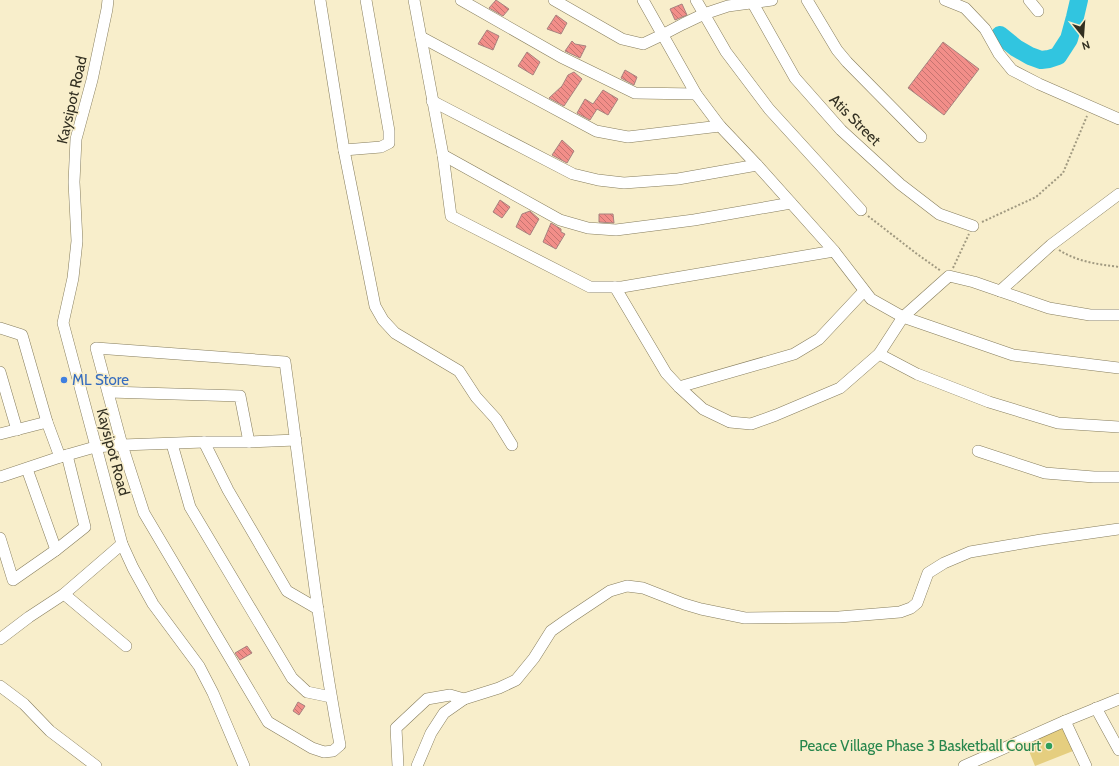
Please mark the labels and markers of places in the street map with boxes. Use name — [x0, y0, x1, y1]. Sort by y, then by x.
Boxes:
place label: ML Store — [72, 371, 129, 389]
marker: ML Store — [59, 375, 69, 385]
place label: Peace Village Phase 3 Basketball Court — [799, 737, 1041, 755]
marker: Peace Village Phase 3 Basketball Court — [1044, 741, 1054, 751]

